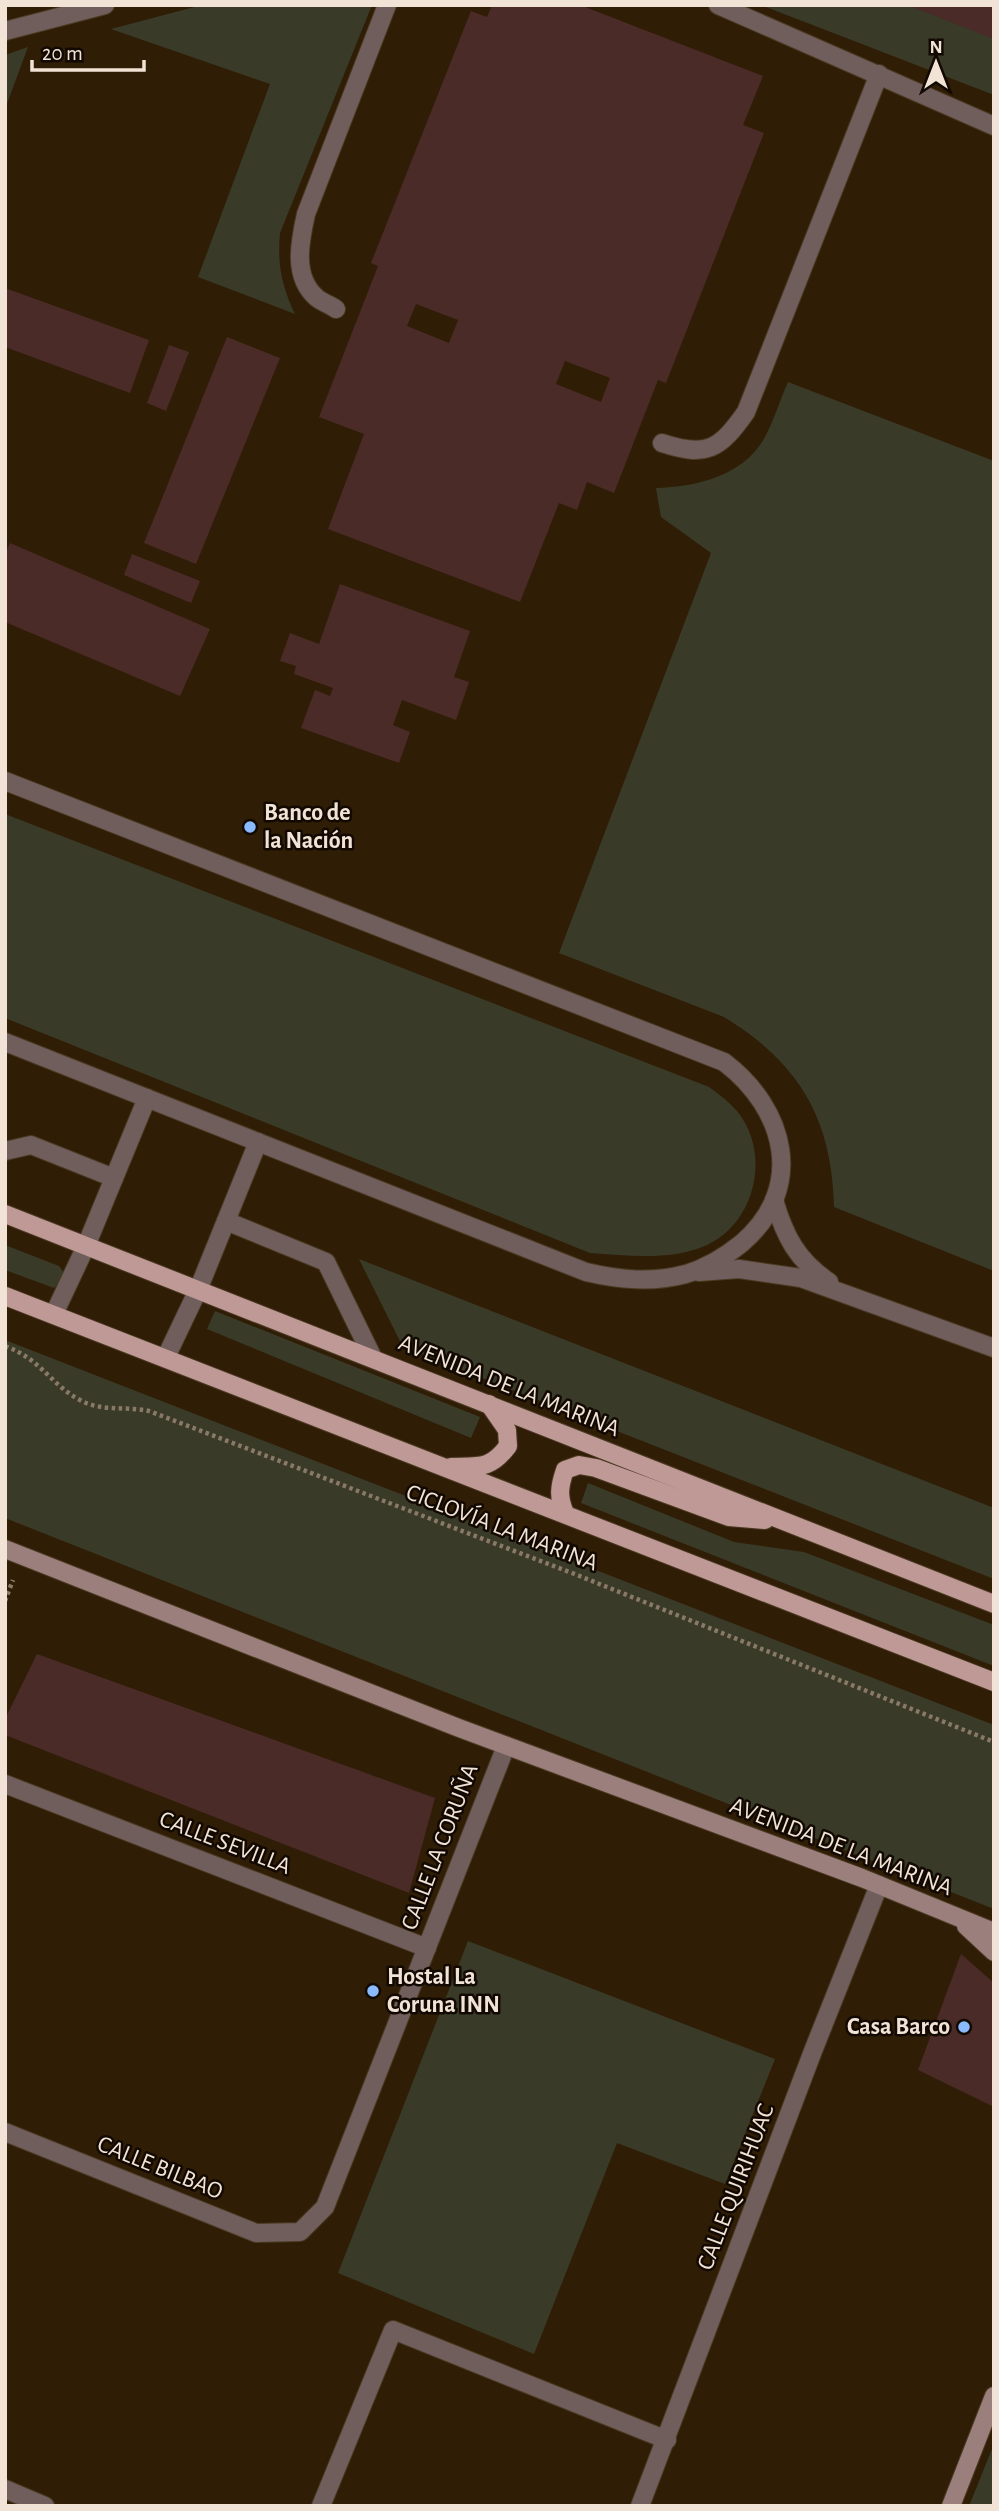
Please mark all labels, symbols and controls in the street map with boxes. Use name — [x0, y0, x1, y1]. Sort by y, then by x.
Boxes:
scale bar — [32, 28, 144, 72]
north arrow — [901, 28, 971, 98]
text: N — [929, 38, 943, 57]
text: 20 m — [42, 43, 83, 64]
place label: Banco de la Nación — [264, 801, 353, 853]
marker: Banco de la Nación — [242, 819, 258, 835]
street label: AVENIDA DE LA MARINA — [395, 1331, 623, 1441]
street label: CICLOVÍA LA MARINA — [403, 1478, 602, 1576]
street label: CALLE LA CORUÑA — [395, 1760, 483, 1933]
street label: AVENIDA DE LA MARINA — [727, 1794, 956, 1901]
street label: CALLE SEVILLA — [156, 1807, 294, 1879]
place label: Hostal La Coruna INN — [387, 1965, 500, 2017]
marker: Hostal La Coruna INN — [365, 1983, 381, 1999]
place label: Casa Barco — [847, 2015, 950, 2039]
marker: Casa Barco — [956, 2019, 972, 2035]
street label: CALLE QUIRIHUAC — [693, 2101, 779, 2273]
street label: CALLE BILBAO — [94, 2132, 226, 2204]

